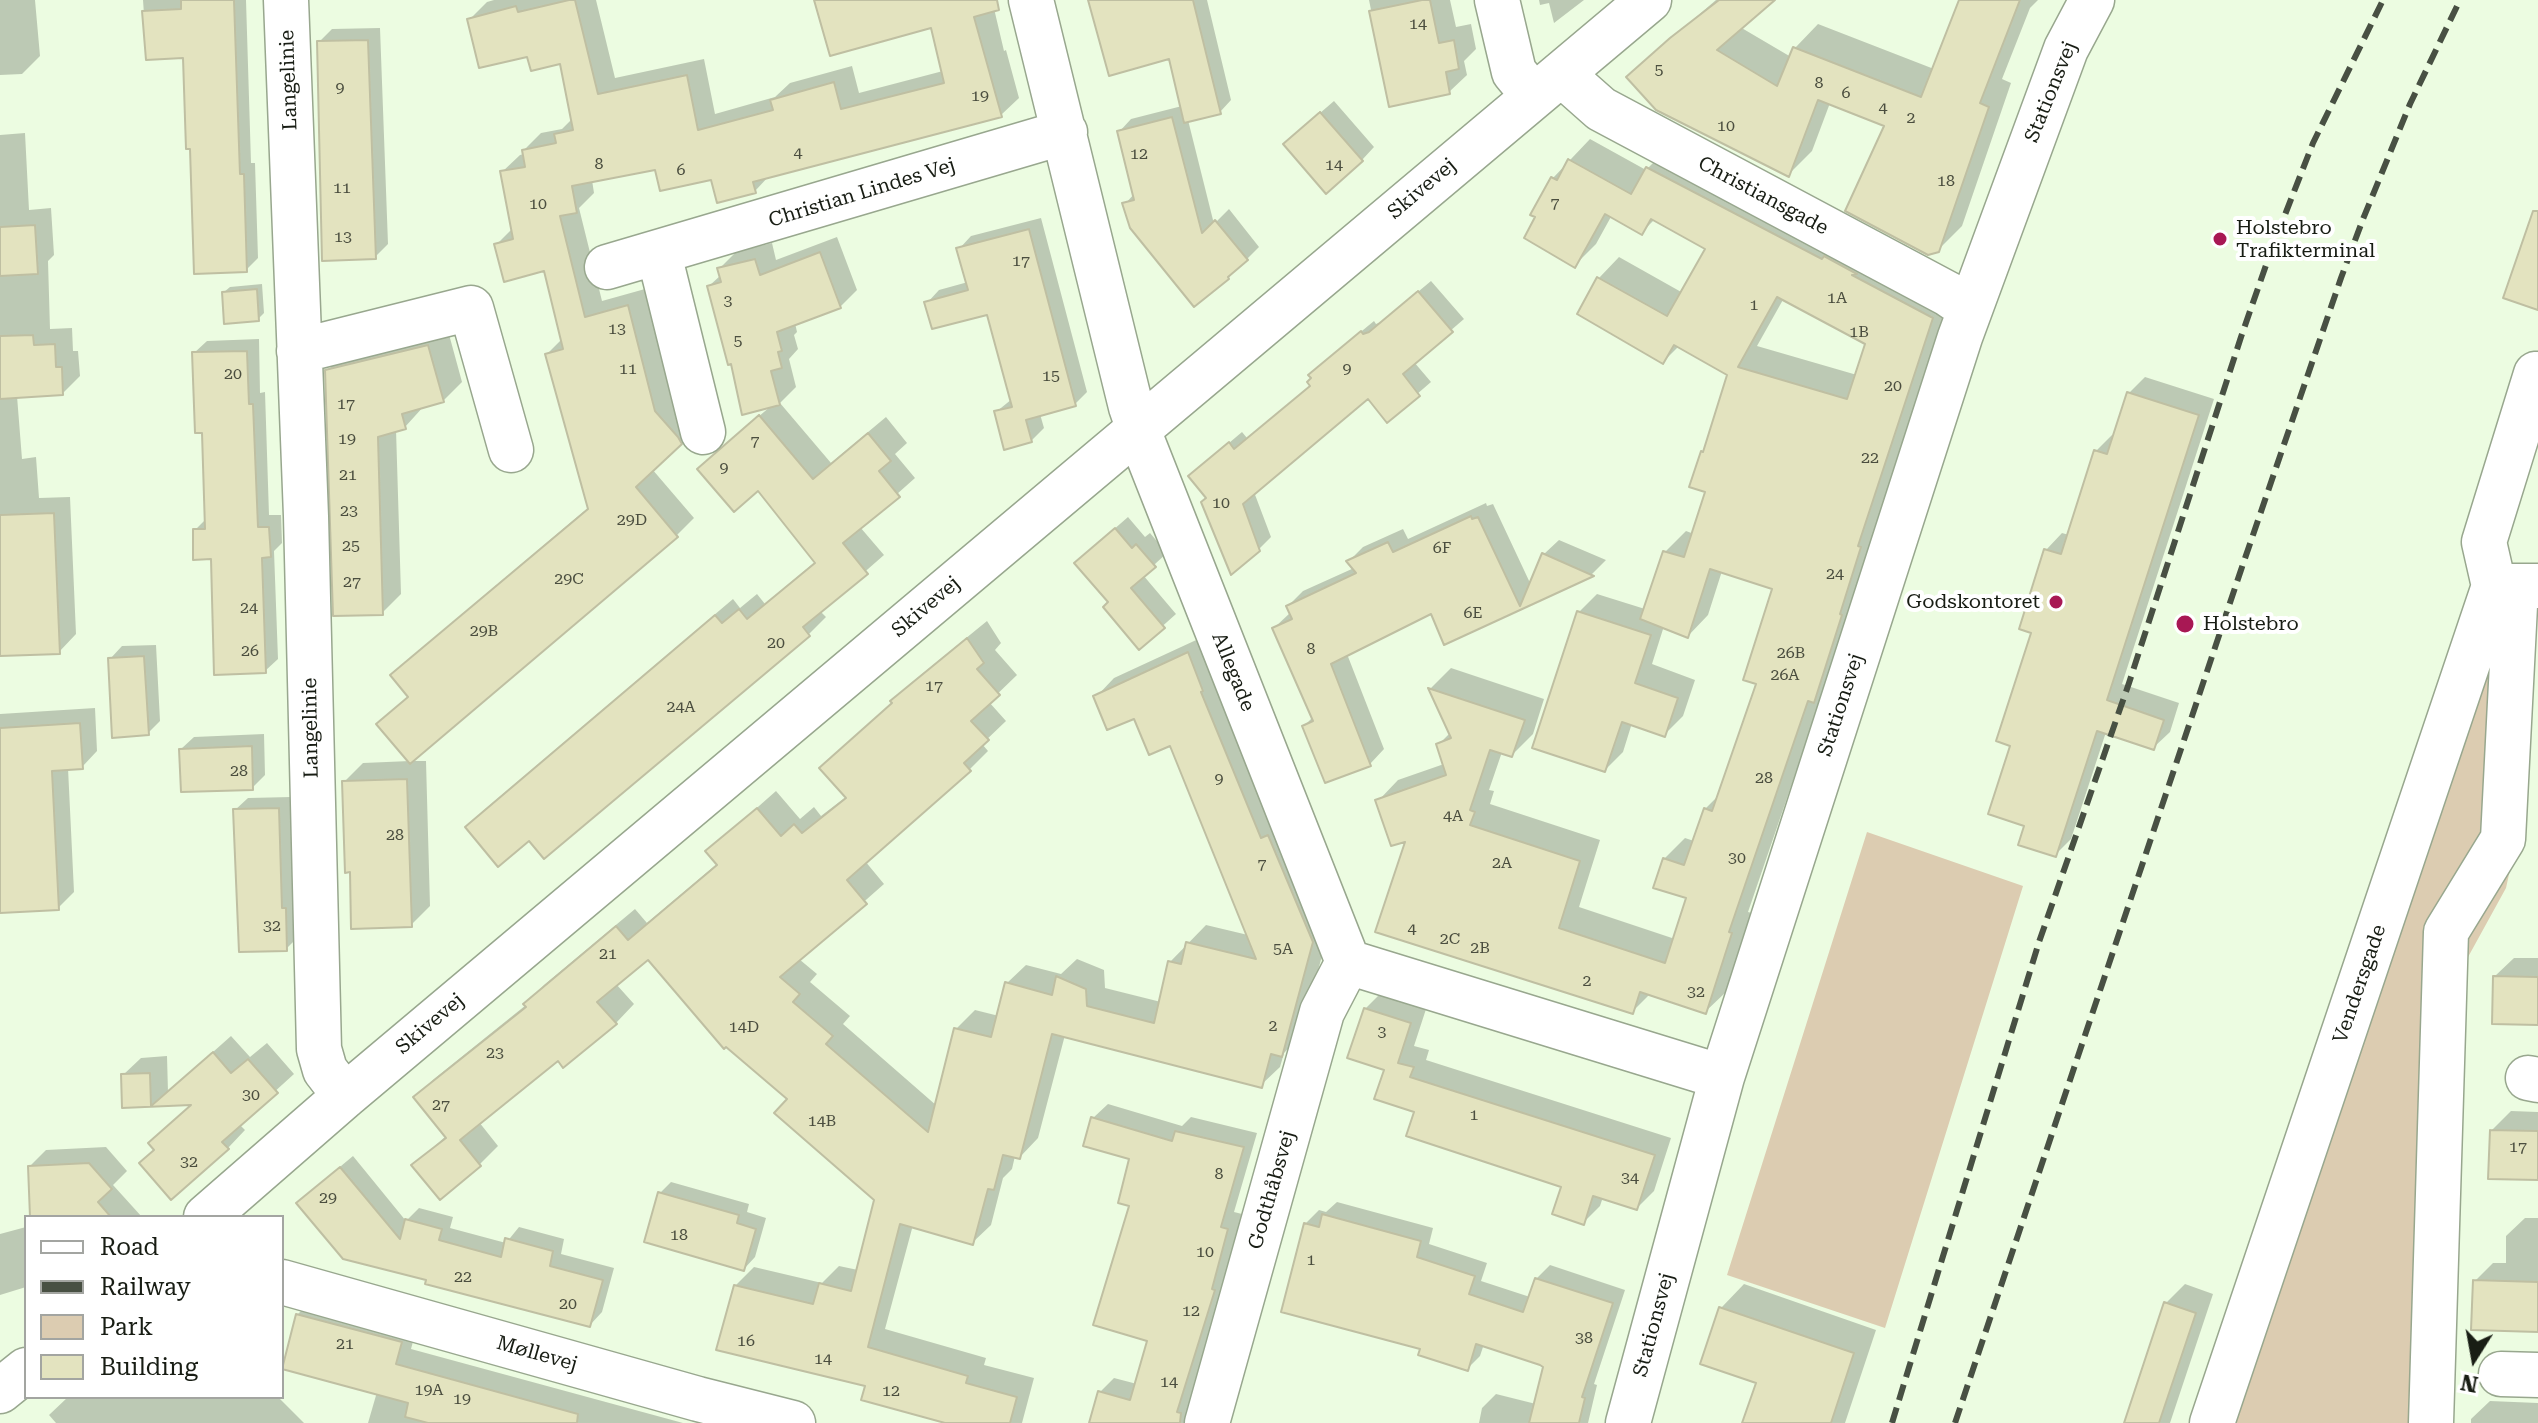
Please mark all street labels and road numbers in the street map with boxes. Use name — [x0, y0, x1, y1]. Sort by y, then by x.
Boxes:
street label: Langelinie — [275, 29, 303, 131]
street label: Stationsvej — [2020, 38, 2082, 146]
street label: Christiansgade — [1694, 152, 1832, 240]
street label: Christian Lindes Vej — [766, 153, 958, 233]
street label: Skivevej — [1383, 154, 1461, 224]
street label: Skivevej — [887, 572, 965, 642]
street label: Allegade — [1206, 629, 1260, 715]
street label: Stationsvej — [1813, 651, 1869, 759]
street label: Langelinie — [298, 677, 324, 779]
street label: Vendersgade — [2329, 922, 2391, 1046]
street label: Skivevej — [391, 989, 469, 1059]
street label: Godthåbsvej — [1244, 1128, 1300, 1252]
street label: Stationsvej — [1629, 1270, 1679, 1380]
street label: Møllevej — [494, 1331, 580, 1377]

